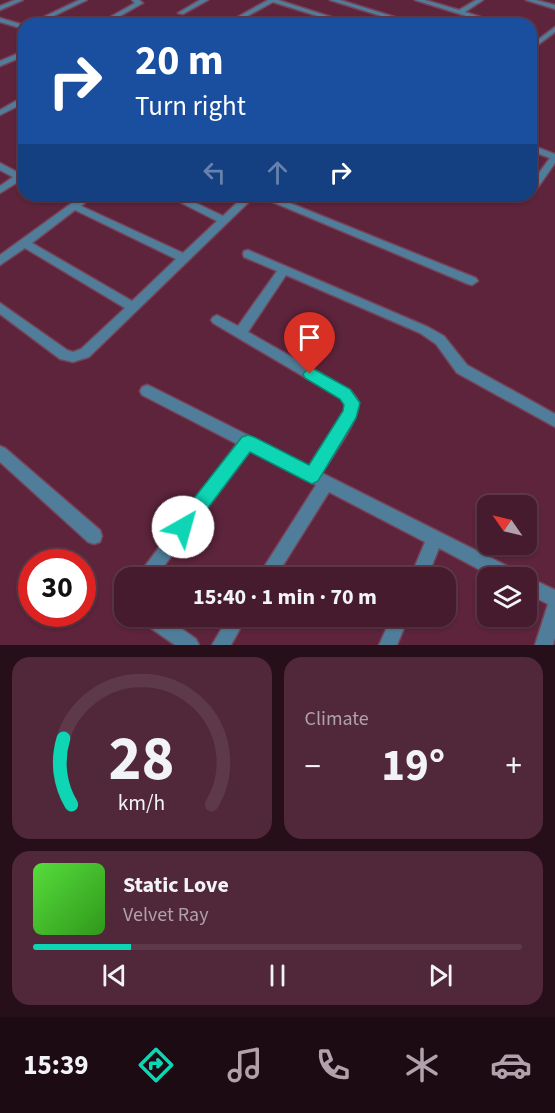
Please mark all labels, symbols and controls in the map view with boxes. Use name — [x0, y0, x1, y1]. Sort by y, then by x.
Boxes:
text: 20 m — [135, 31, 224, 91]
icon: right — [36, 42, 114, 120]
text: Turn right — [135, 87, 246, 126]
icon: left — [198, 156, 231, 189]
icon: ahead — [261, 156, 294, 189]
icon: right — [324, 156, 357, 189]
pin — [284, 312, 335, 374]
icon: arrive — [293, 321, 326, 354]
position arrow — [151, 495, 215, 559]
north arrow — [477, 495, 537, 555]
map controls — [477, 495, 537, 627]
speed limit sign: 30 — [18, 549, 96, 627]
button: layers — [477, 567, 537, 627]
text: 15:40 · 1 min · 70 m — [193, 581, 377, 613]
text: Climate — [305, 705, 369, 733]
text: 28 — [109, 715, 175, 804]
text: 19° — [381, 734, 445, 798]
text: − — [305, 743, 321, 790]
text: + — [506, 743, 522, 790]
text: km/h — [118, 788, 166, 819]
text: Static Love — [123, 869, 229, 901]
text: Velvet Ray — [123, 901, 209, 929]
icon: previous — [98, 959, 131, 992]
icon: pause — [261, 959, 294, 992]
icon: next — [424, 959, 457, 992]
icon: directions — [135, 1044, 177, 1086]
icon: music — [224, 1044, 266, 1086]
icon: phone — [312, 1044, 354, 1086]
icon: climate — [401, 1044, 443, 1086]
icon: car — [490, 1044, 532, 1086]
text: 15:39 — [23, 1046, 88, 1085]

